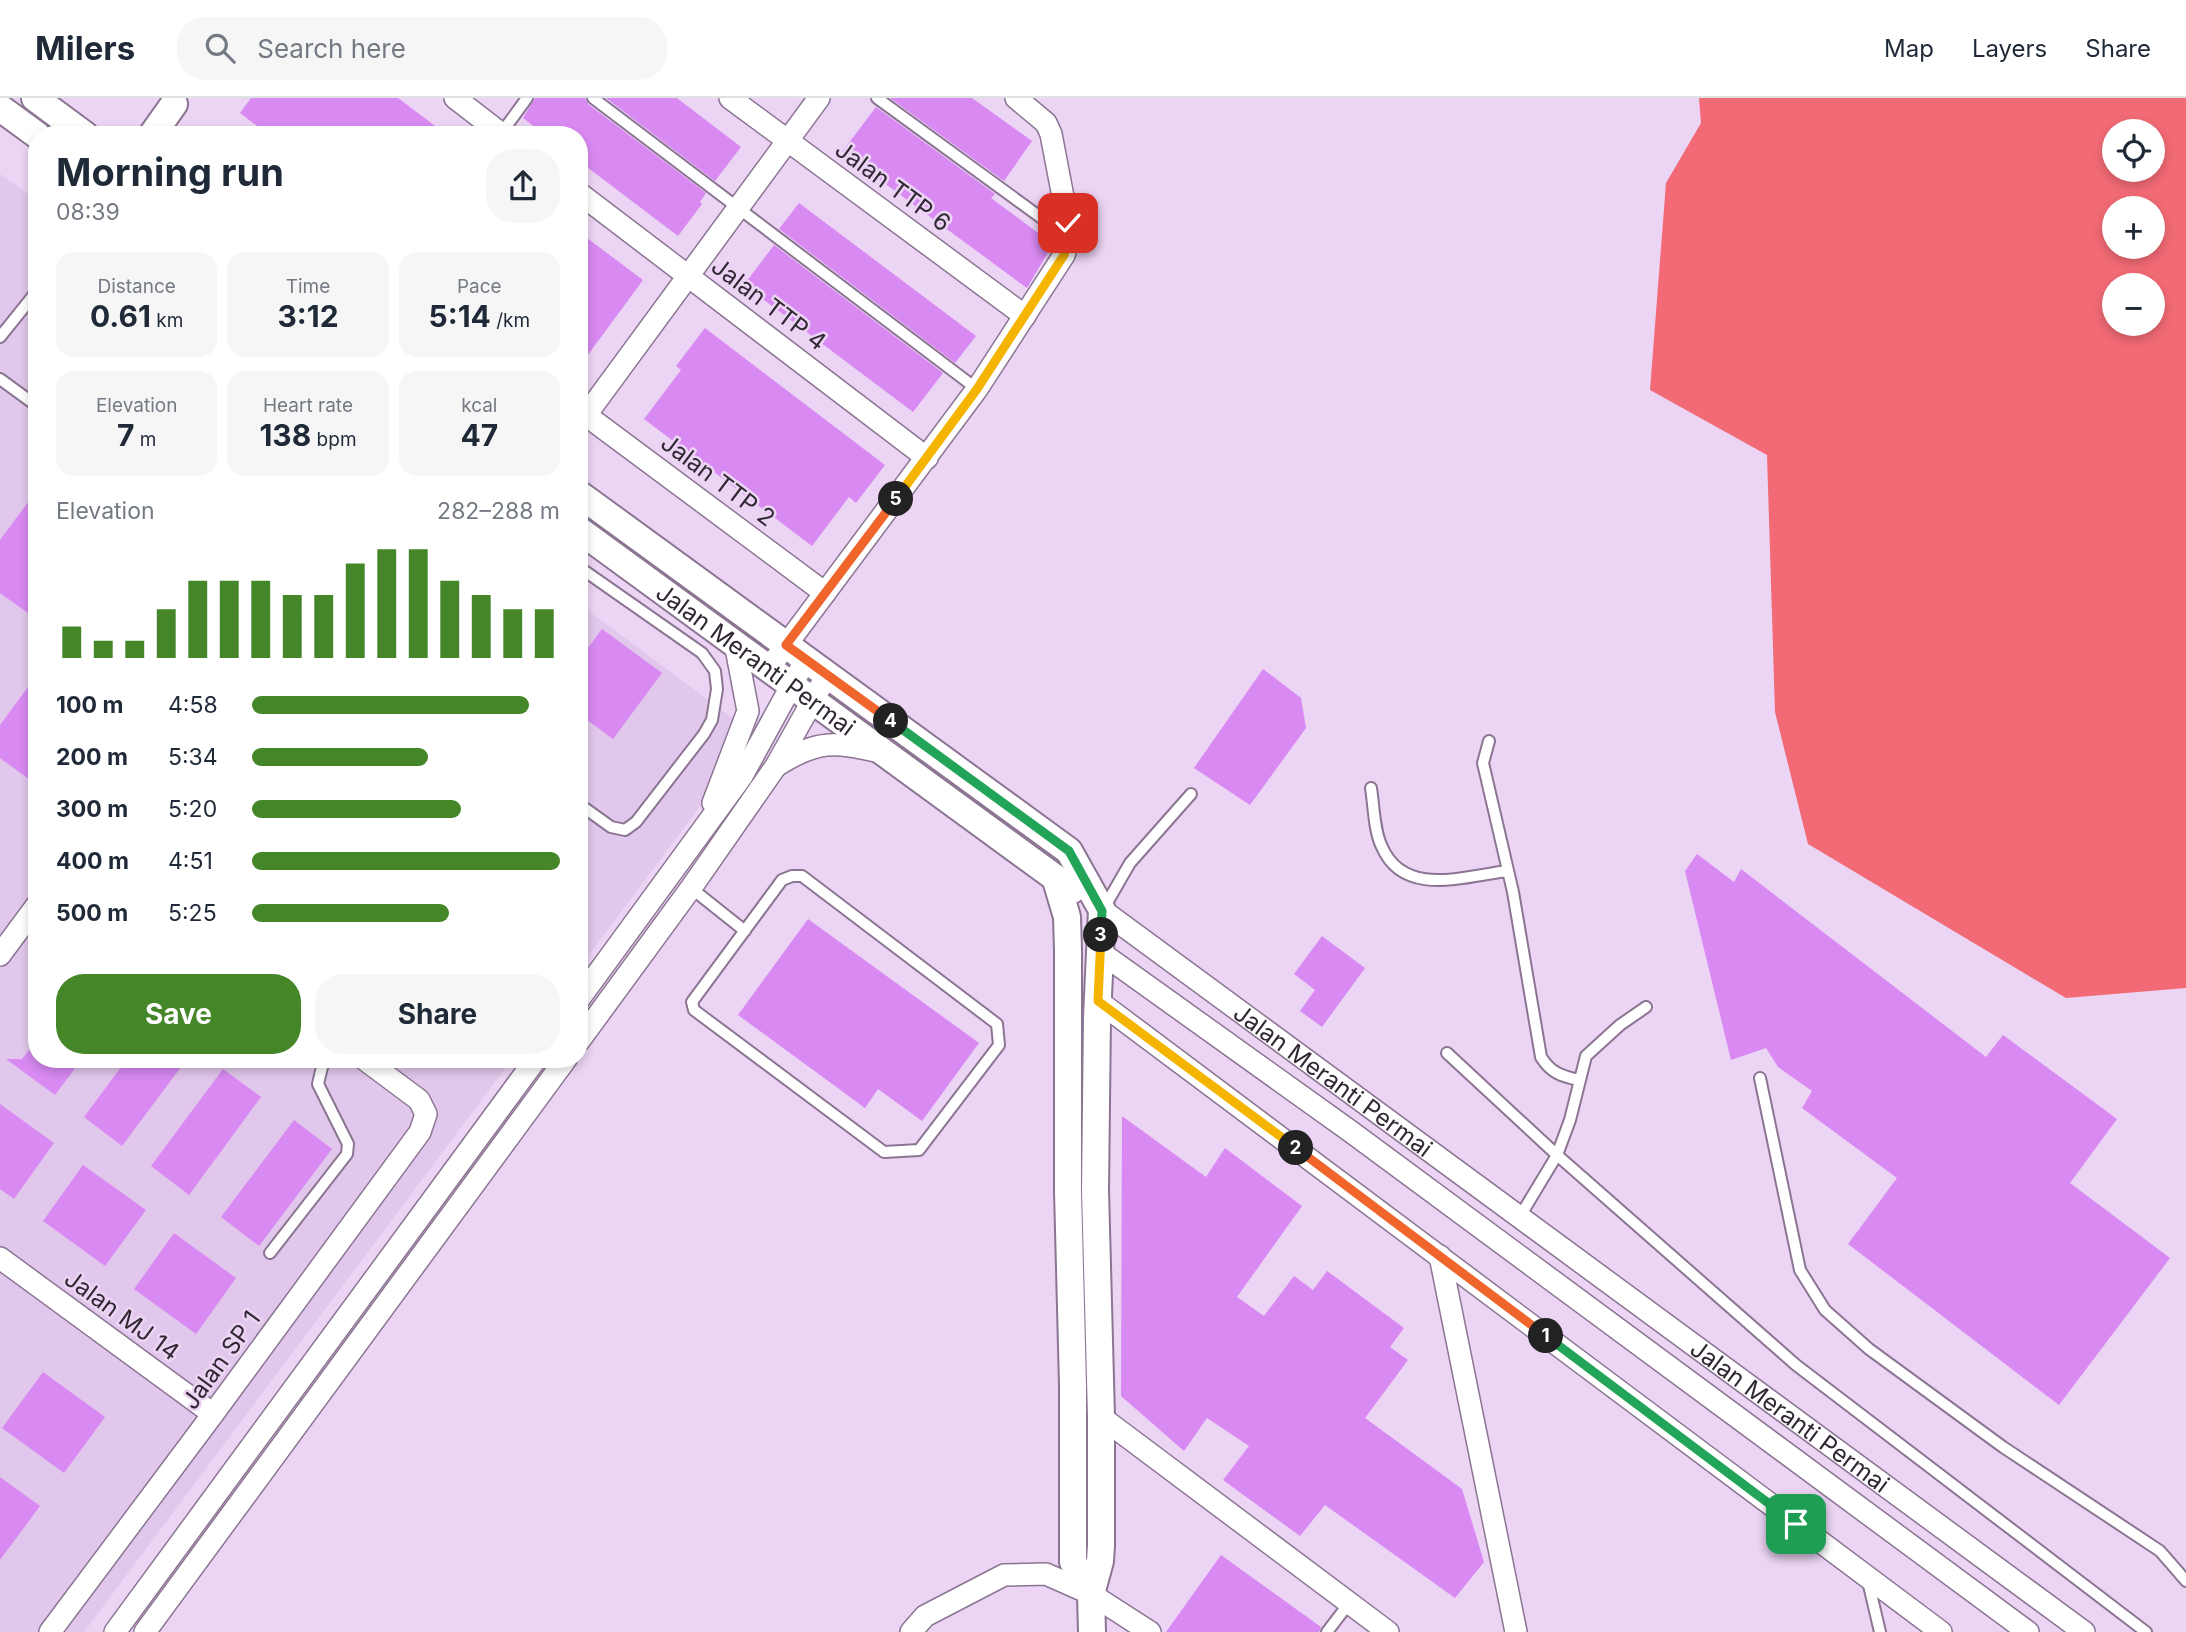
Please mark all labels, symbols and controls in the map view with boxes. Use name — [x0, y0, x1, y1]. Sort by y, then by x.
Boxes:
search box — [177, 17, 667, 80]
text: Milers — [35, 28, 135, 68]
icon: search — [201, 29, 239, 67]
text: Search here — [257, 33, 406, 64]
text: Map — [1884, 34, 1934, 63]
text: Layers — [1972, 34, 2047, 63]
text: Share — [2085, 34, 2151, 63]
map controls — [2102, 119, 2165, 336]
button: locate — [2102, 119, 2165, 182]
street label: Jalan TTP 6 — [830, 134, 956, 238]
text: Morning run — [56, 149, 284, 195]
button: share — [486, 149, 560, 223]
pin — [1038, 193, 1098, 253]
button: + — [2102, 196, 2165, 259]
text: 08:39 — [56, 198, 120, 226]
icon: check — [1049, 204, 1087, 242]
street label: Jalan TTP 4 — [706, 252, 832, 356]
button: − — [2102, 273, 2165, 336]
text: Distance — [97, 275, 176, 298]
text: Time — [286, 275, 330, 298]
text: Pace — [457, 275, 502, 298]
text: 0.61 — [90, 298, 151, 334]
text: 3:12 — [277, 298, 339, 334]
text: 5:14 — [428, 298, 491, 334]
text: km — [151, 309, 183, 332]
text: /km — [491, 309, 530, 332]
text: Elevation — [96, 394, 177, 417]
text: Heart rate — [263, 394, 353, 417]
text: kcal — [461, 394, 497, 417]
text: 7 — [117, 417, 134, 453]
text: 138 — [259, 417, 311, 453]
text: 47 — [460, 417, 498, 453]
text: m — [134, 428, 156, 451]
text: bpm — [311, 428, 357, 451]
street label: Jalan TTP 2 — [655, 428, 781, 532]
pin: 5 — [878, 482, 914, 516]
text: 5 — [889, 487, 902, 510]
text: Elevation — [56, 497, 155, 525]
text: 282–288 m — [437, 497, 560, 525]
street label: Jalan Meranti Permai — [651, 577, 861, 741]
text: 100 m — [56, 691, 123, 719]
text: 4:58 — [168, 691, 218, 719]
pin: 4 — [874, 704, 908, 738]
text: 4 — [884, 709, 897, 732]
text: 200 m — [56, 743, 128, 771]
text: 5:34 — [168, 743, 218, 771]
text: 300 m — [56, 795, 128, 823]
text: 5:20 — [168, 795, 217, 823]
text: 400 m — [56, 847, 129, 875]
text: 4:51 — [168, 847, 213, 875]
text: 500 m — [56, 899, 128, 927]
text: 5:25 — [168, 899, 217, 927]
pin: 3 — [1084, 918, 1118, 952]
text: 3 — [1094, 923, 1107, 946]
button: Save — [56, 974, 301, 1054]
button: Share — [315, 974, 560, 1054]
street label: Jalan Meranti Permai — [1228, 997, 1438, 1163]
pin: 2 — [1278, 1130, 1314, 1166]
text: 2 — [1290, 1136, 1301, 1159]
street label: Jalan MJ 14 — [59, 1264, 185, 1366]
street label: Jalan SP 1 — [176, 1305, 266, 1415]
pin: 1 — [1528, 1318, 1564, 1354]
text: 1 — [1541, 1324, 1550, 1347]
street label: Jalan Meranti Permai — [1685, 1333, 1895, 1498]
pin — [1766, 1494, 1826, 1554]
icon: arrive — [1777, 1505, 1815, 1543]

